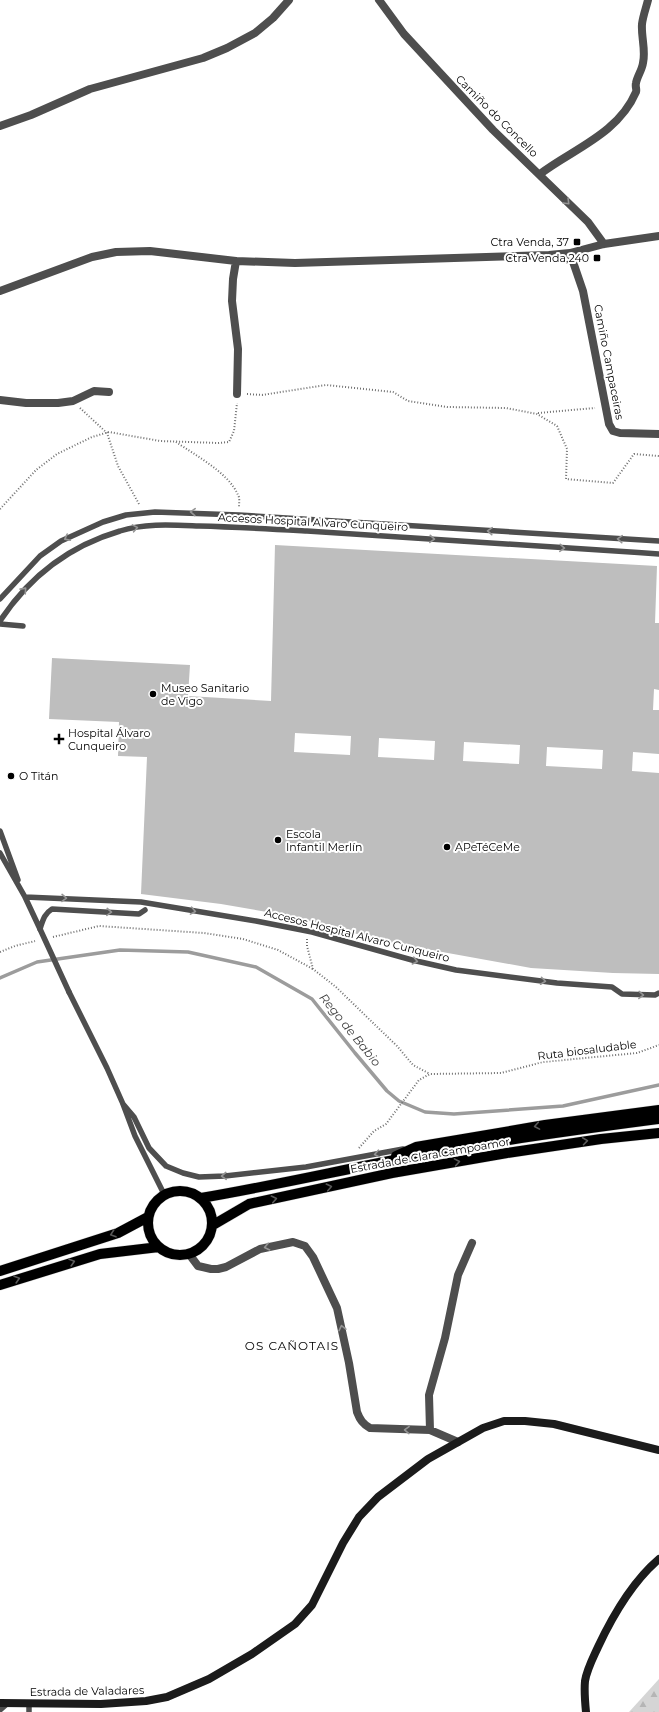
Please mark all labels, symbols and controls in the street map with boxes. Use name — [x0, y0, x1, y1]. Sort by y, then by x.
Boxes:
street label: Camiño do Concello — [453, 72, 541, 160]
one-way arrow — [562, 197, 570, 205]
place label: Ctra Venda, 37 — [491, 235, 569, 249]
marker: Ctra Venda, 37 — [572, 237, 582, 247]
place label: Ctra Venda,240 — [505, 251, 589, 265]
marker: Ctra Venda,240 — [592, 253, 602, 263]
street label: Camiño Campaceiras — [591, 303, 627, 422]
one-way arrow — [190, 508, 196, 517]
street label: Accesos Hospital Alvaro Cunqueiro — [218, 510, 409, 534]
one-way arrow — [132, 524, 138, 533]
one-way arrow — [487, 526, 493, 535]
one-way arrow — [64, 533, 72, 541]
one-way arrow — [617, 534, 623, 543]
one-way arrow — [429, 535, 435, 544]
one-way arrow — [559, 543, 565, 552]
one-way arrow — [19, 587, 26, 595]
place label: Museo Sanitario de Vigo — [161, 681, 249, 708]
marker: Museo Sanitario de Vigo — [148, 689, 158, 699]
place label: Hospital Álvaro Cunqueiro — [68, 726, 150, 753]
marker: Hospital Álvaro Cunqueiro — [53, 733, 65, 745]
place label: O Titán — [19, 769, 58, 783]
marker: O Titán — [6, 771, 16, 781]
place label: Escola Infantil Merlín — [286, 827, 362, 854]
marker: Escola Infantil Merlín — [273, 835, 283, 845]
place label: APeTéCeMe — [455, 840, 520, 854]
marker: APeTéCeMe — [442, 842, 452, 852]
one-way arrow — [61, 894, 67, 902]
street label: Accesos Hospital Alvaro Cunqueiro — [263, 905, 451, 965]
one-way arrow — [190, 906, 196, 914]
one-way arrow — [106, 908, 112, 917]
one-way arrow — [412, 956, 418, 964]
one-way arrow — [540, 976, 546, 985]
water label: Rego de Babio — [316, 990, 385, 1070]
one-way arrow — [638, 990, 644, 999]
street label: Ruta biosaludable — [537, 1037, 638, 1063]
one-way arrow — [534, 1121, 540, 1130]
street label: Estrada de Clara Campoamor — [349, 1134, 511, 1176]
one-way arrow — [582, 1137, 588, 1146]
one-way arrow — [374, 1149, 380, 1157]
one-way arrow — [454, 1158, 460, 1167]
one-way arrow — [221, 1172, 227, 1181]
one-way arrow — [326, 1183, 332, 1191]
one-way arrow — [270, 1195, 277, 1203]
one-way arrow — [110, 1230, 117, 1238]
one-way arrow — [264, 1243, 270, 1251]
one-way arrow — [68, 1259, 75, 1267]
one-way arrow — [14, 1275, 21, 1284]
one-way arrow — [338, 1325, 346, 1331]
district label: OS CAÑOTAIS — [245, 1338, 339, 1353]
one-way arrow — [404, 1426, 410, 1434]
street label: Estrada de Valadares — [30, 1683, 145, 1699]

